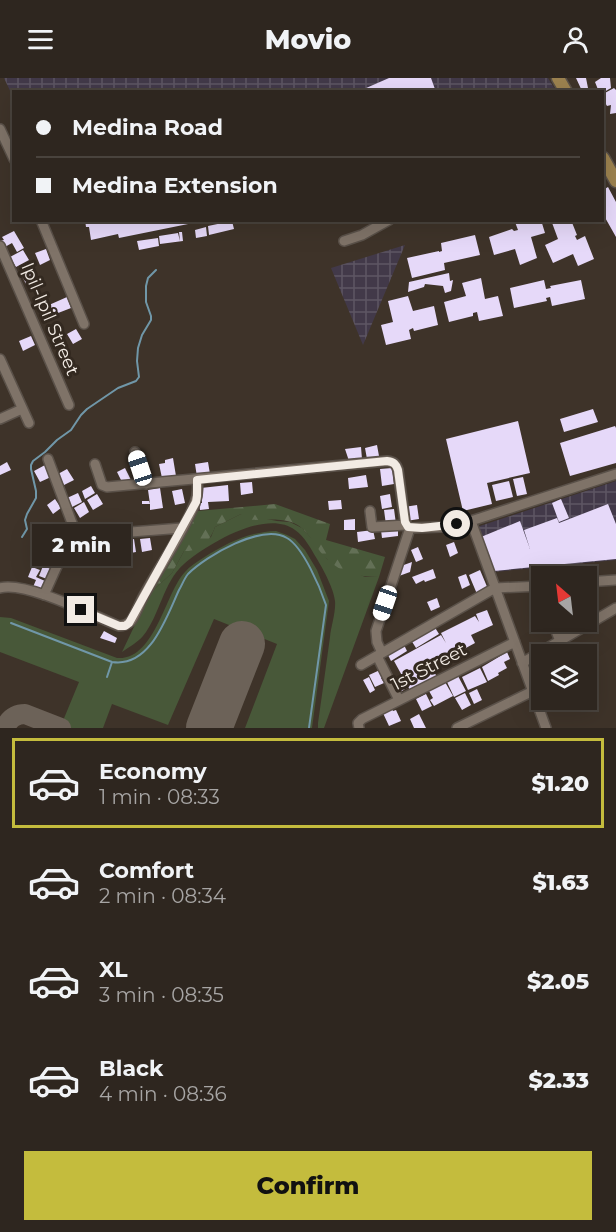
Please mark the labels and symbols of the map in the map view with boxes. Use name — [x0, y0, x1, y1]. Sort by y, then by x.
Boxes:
street label: Ipil-Ipil Street — [16, 259, 84, 379]
car — [126, 448, 154, 488]
route start — [443, 510, 470, 537]
callout: 2 min — [32, 523, 130, 565]
north arrow — [531, 566, 597, 632]
car — [371, 583, 399, 623]
route end — [67, 596, 94, 623]
street label: 1st Street — [388, 639, 470, 695]

